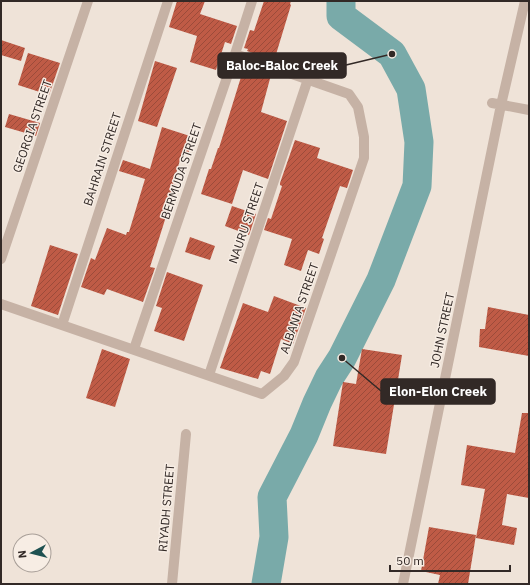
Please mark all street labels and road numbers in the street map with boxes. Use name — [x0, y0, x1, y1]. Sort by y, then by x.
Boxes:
street label: GEORGIA STREET — [9, 77, 55, 174]
street label: BAHRAIN STREET — [80, 110, 124, 208]
street label: BERMUDA STREET — [157, 121, 205, 221]
street label: NAURU STREET — [225, 180, 267, 266]
street label: ALBANIA STREET — [276, 260, 322, 355]
street label: JOHN STREET — [427, 291, 457, 369]
street label: RIYADH STREET — [155, 463, 177, 553]

